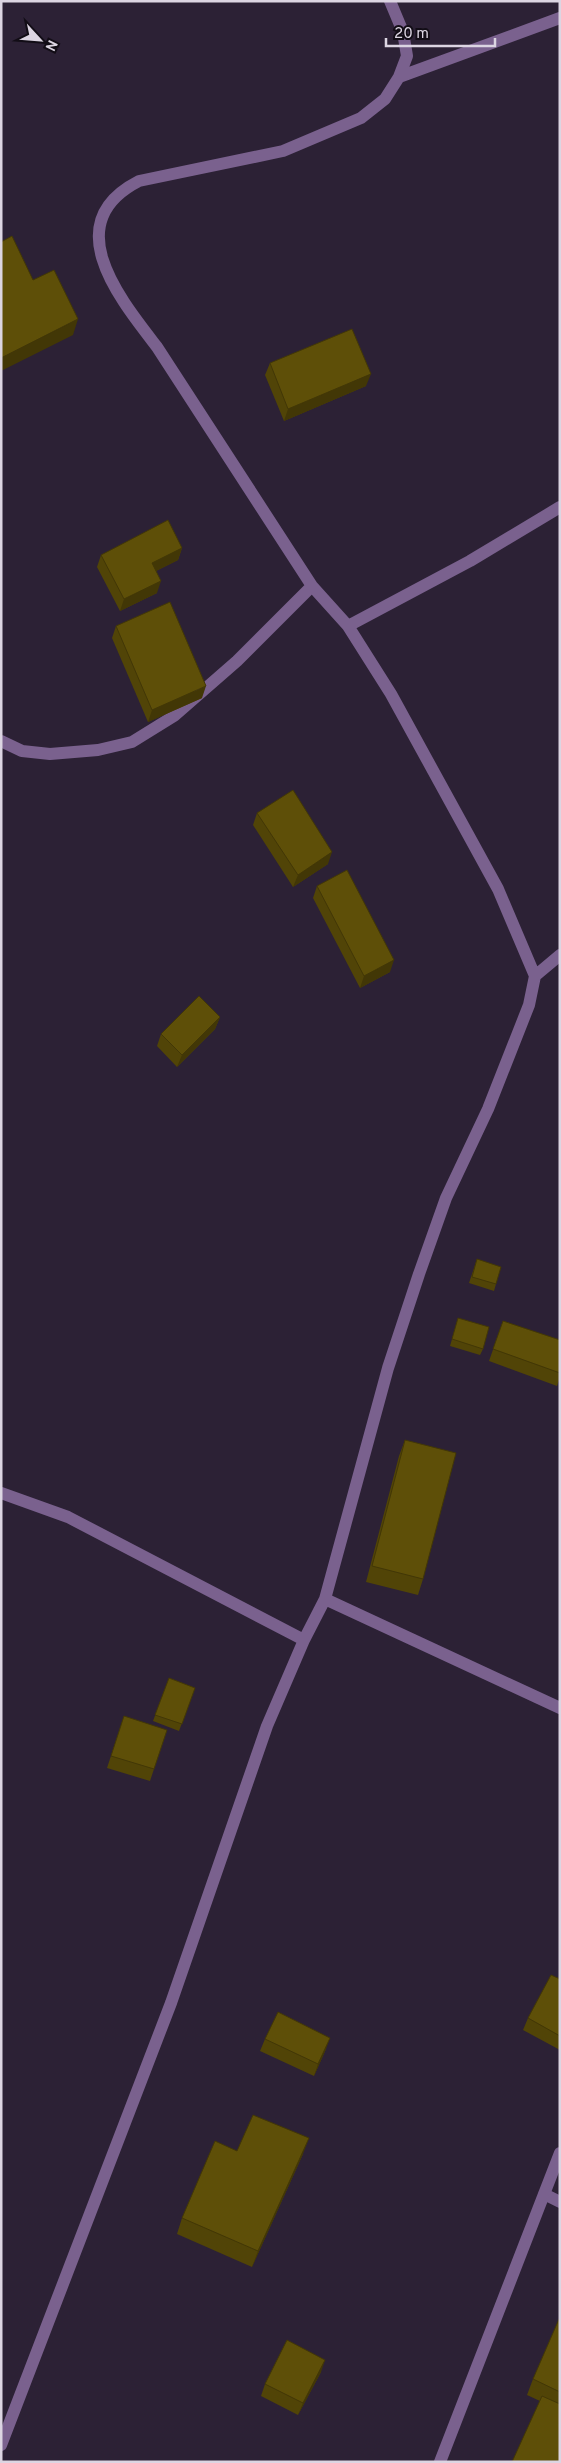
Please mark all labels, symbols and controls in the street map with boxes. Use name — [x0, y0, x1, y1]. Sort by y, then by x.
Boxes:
north arrow — [15, 15, 65, 65]
scale bar — [386, 15, 495, 47]
text: 20 m — [394, 25, 429, 44]
text: N — [40, 37, 60, 53]

